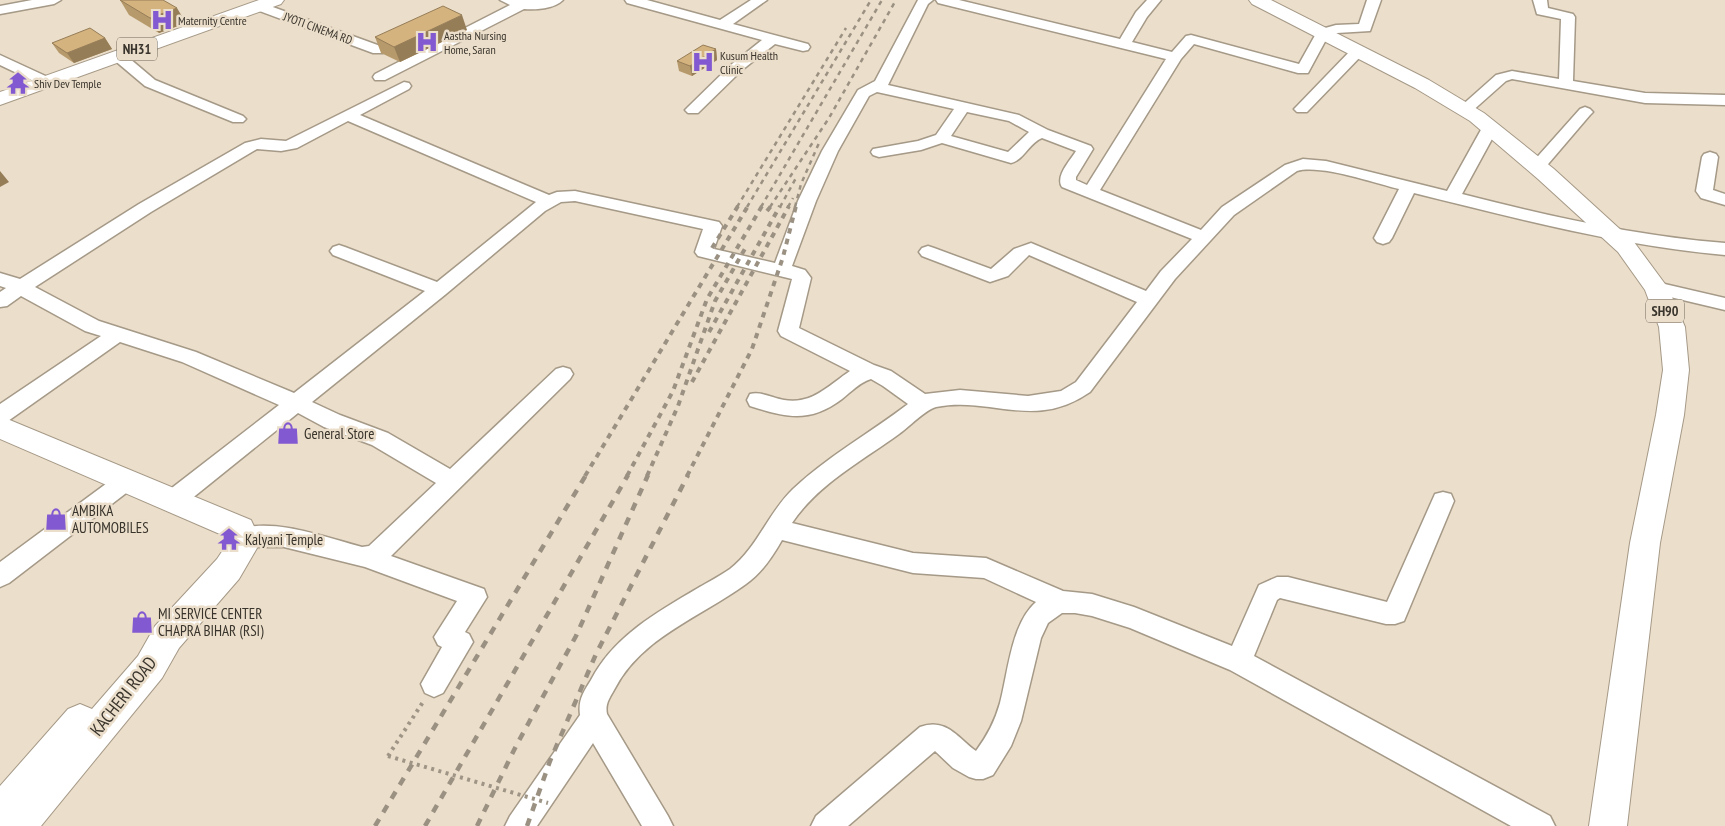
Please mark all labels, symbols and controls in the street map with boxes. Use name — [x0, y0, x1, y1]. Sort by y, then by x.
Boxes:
hospital icon: Maternity Centre — [149, 7, 175, 33]
street label: JYOTI CINEMA RD — [281, 8, 354, 47]
place label: Maternity Centre — [178, 13, 247, 28]
place label: Aastha Nursing Home, Saran — [444, 28, 507, 57]
hospital icon: Aastha Nursing Home, Saran — [414, 29, 440, 55]
road number: NH31 — [117, 38, 157, 61]
place label: Kusum Health Clinic — [720, 48, 778, 77]
hospital icon: Kusum Health Clinic — [690, 49, 716, 75]
temple icon: Shiv Dev Temple — [5, 70, 31, 96]
place label: Shiv Dev Temple — [34, 76, 101, 91]
road number: SH90 — [1646, 300, 1684, 322]
shop icon: General Store — [275, 420, 301, 446]
place label: General Store — [304, 424, 374, 443]
place label: AMBIKA AUTOMOBILES — [72, 501, 149, 537]
shop icon: AMBIKA AUTOMOBILES — [43, 506, 69, 532]
temple icon: Kalyani Temple — [216, 526, 242, 552]
place label: Kalyani Temple — [245, 530, 323, 549]
place label: MI SERVICE CENTER CHAPRA BIHAR (RSI) — [158, 604, 264, 640]
shop icon: MI SERVICE CENTER CHAPRA BIHAR (RSI) — [129, 609, 155, 635]
street label: KACHERI ROAD — [85, 652, 161, 740]

